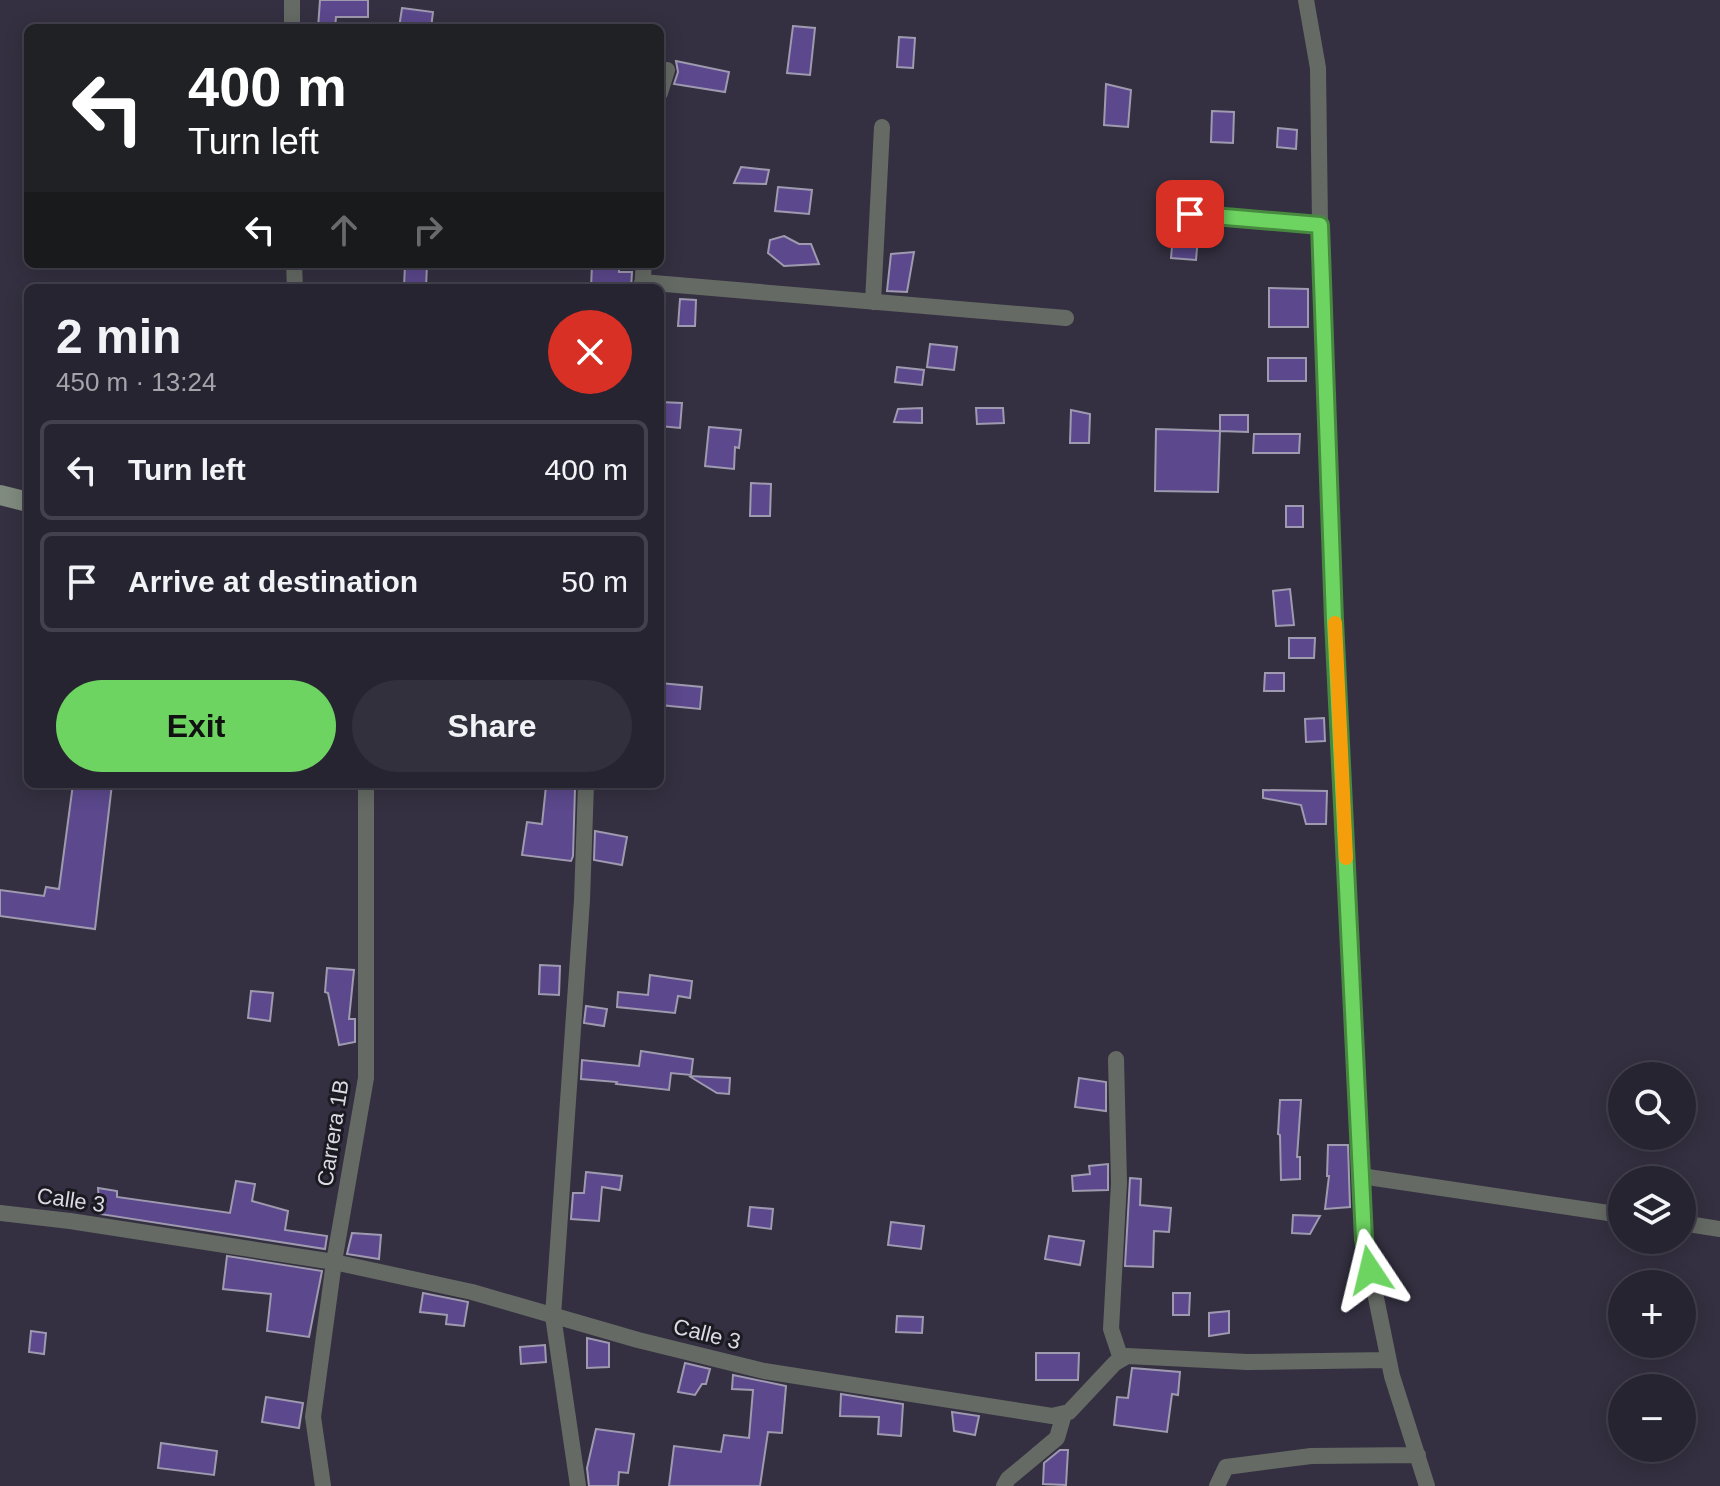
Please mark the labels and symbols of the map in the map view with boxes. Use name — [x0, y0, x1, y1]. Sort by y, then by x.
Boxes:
pin — [1156, 180, 1224, 248]
street label: Carrera 1B — [312, 1078, 354, 1188]
street label: Calle 3 — [35, 1183, 107, 1217]
position arrow — [1328, 1228, 1412, 1312]
street label: Calle 3 — [671, 1314, 743, 1354]

